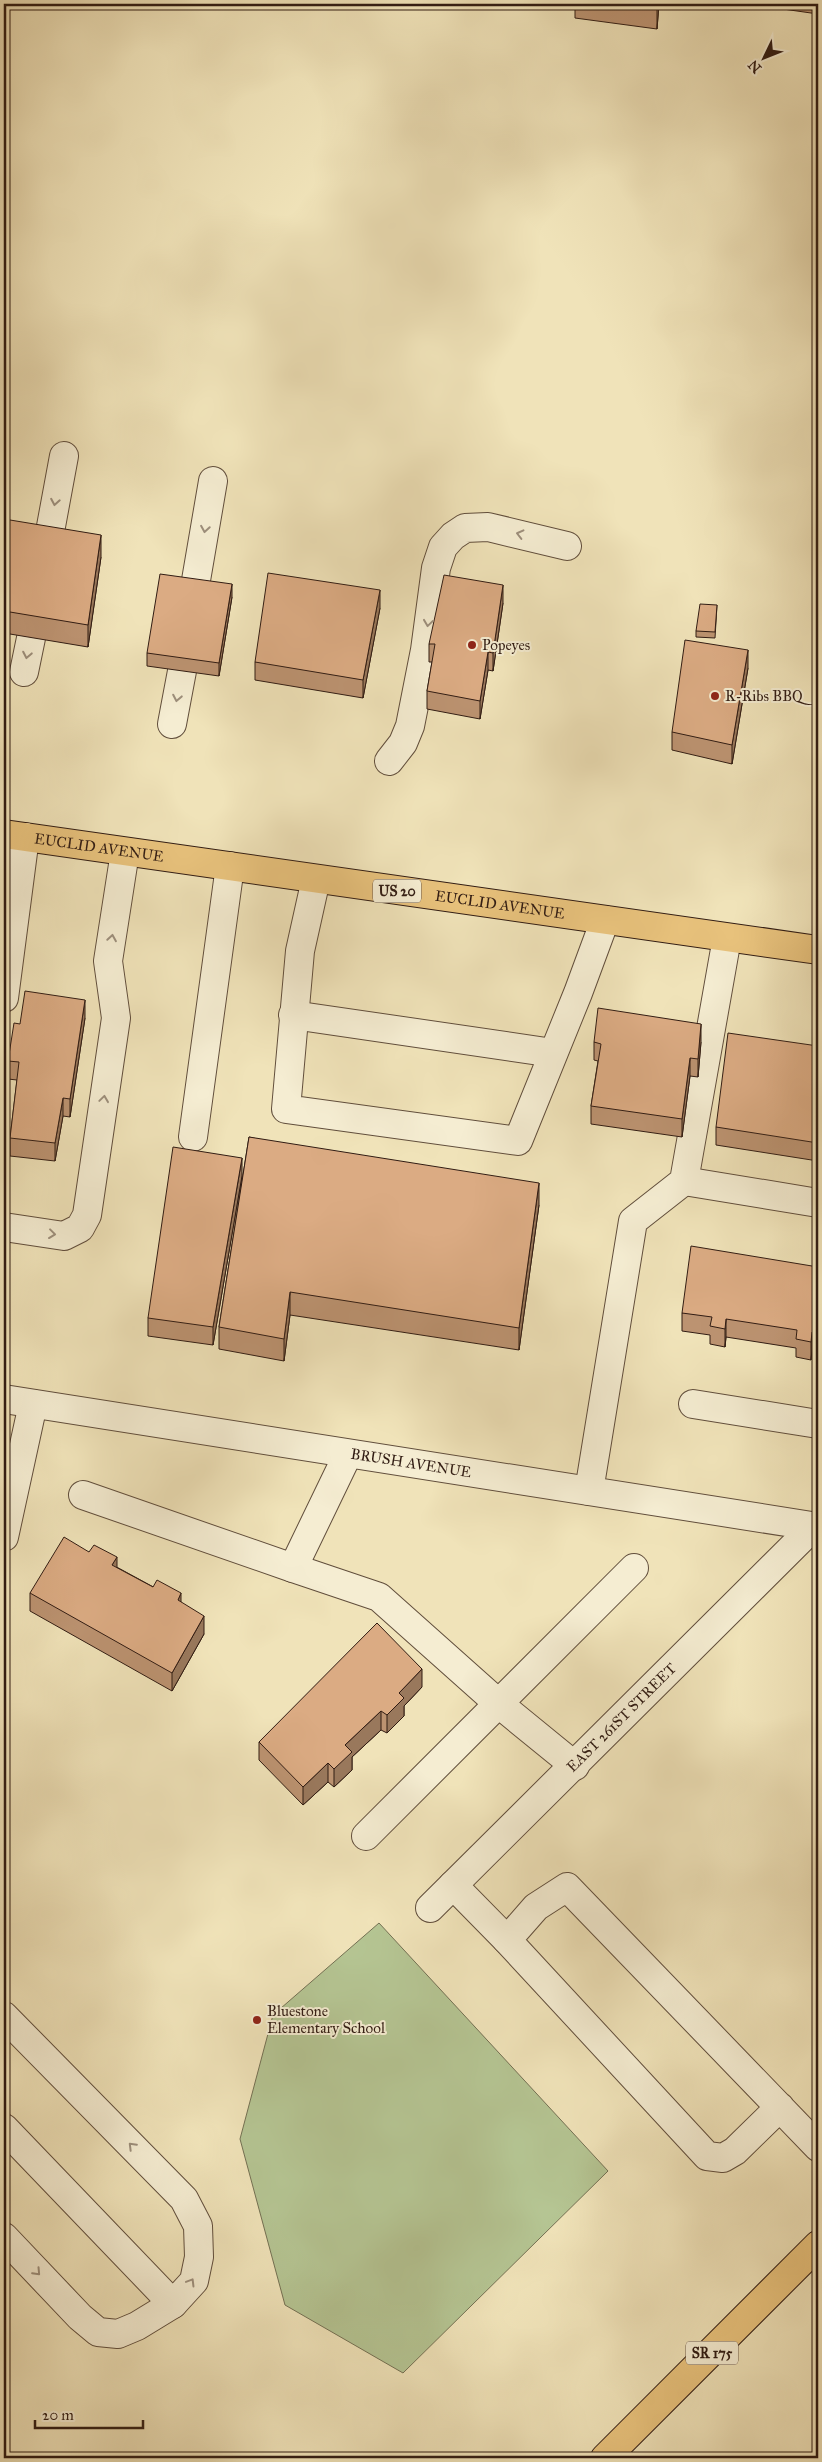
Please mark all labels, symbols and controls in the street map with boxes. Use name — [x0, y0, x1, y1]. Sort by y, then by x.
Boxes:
north arrow — [740, 32, 790, 82]
text: N — [745, 56, 765, 77]
one-way arrow — [51, 498, 61, 506]
one-way arrow — [200, 525, 210, 534]
one-way arrow — [515, 529, 524, 540]
one-way arrow — [424, 619, 434, 628]
place label: Popeyes — [482, 636, 530, 654]
marker: Popeyes — [466, 639, 478, 651]
one-way arrow — [23, 651, 33, 659]
place label: R-Ribs BBQ — [725, 687, 813, 705]
marker: R-Ribs BBQ — [709, 690, 721, 702]
one-way arrow — [172, 693, 183, 702]
street label: EUCLID AVENUE — [33, 829, 165, 866]
road number: US 20 — [373, 879, 421, 902]
street label: EUCLID AVENUE — [434, 887, 566, 923]
one-way arrow — [106, 934, 116, 942]
one-way arrow — [98, 1094, 109, 1102]
one-way arrow — [48, 1228, 56, 1239]
street label: BRUSH AVENUE — [349, 1445, 473, 1481]
street label: EAST 261ST STREET — [563, 1659, 680, 1776]
place label: Bluestone Elementary School — [267, 2002, 386, 2037]
marker: Bluestone Elementary School — [251, 2014, 263, 2026]
one-way arrow — [129, 2143, 138, 2152]
one-way arrow — [31, 2267, 40, 2276]
one-way arrow — [185, 2278, 195, 2287]
road number: SR 175 — [686, 2342, 738, 2364]
scale bar — [35, 2397, 142, 2429]
text: 20 m — [42, 2406, 74, 2424]

